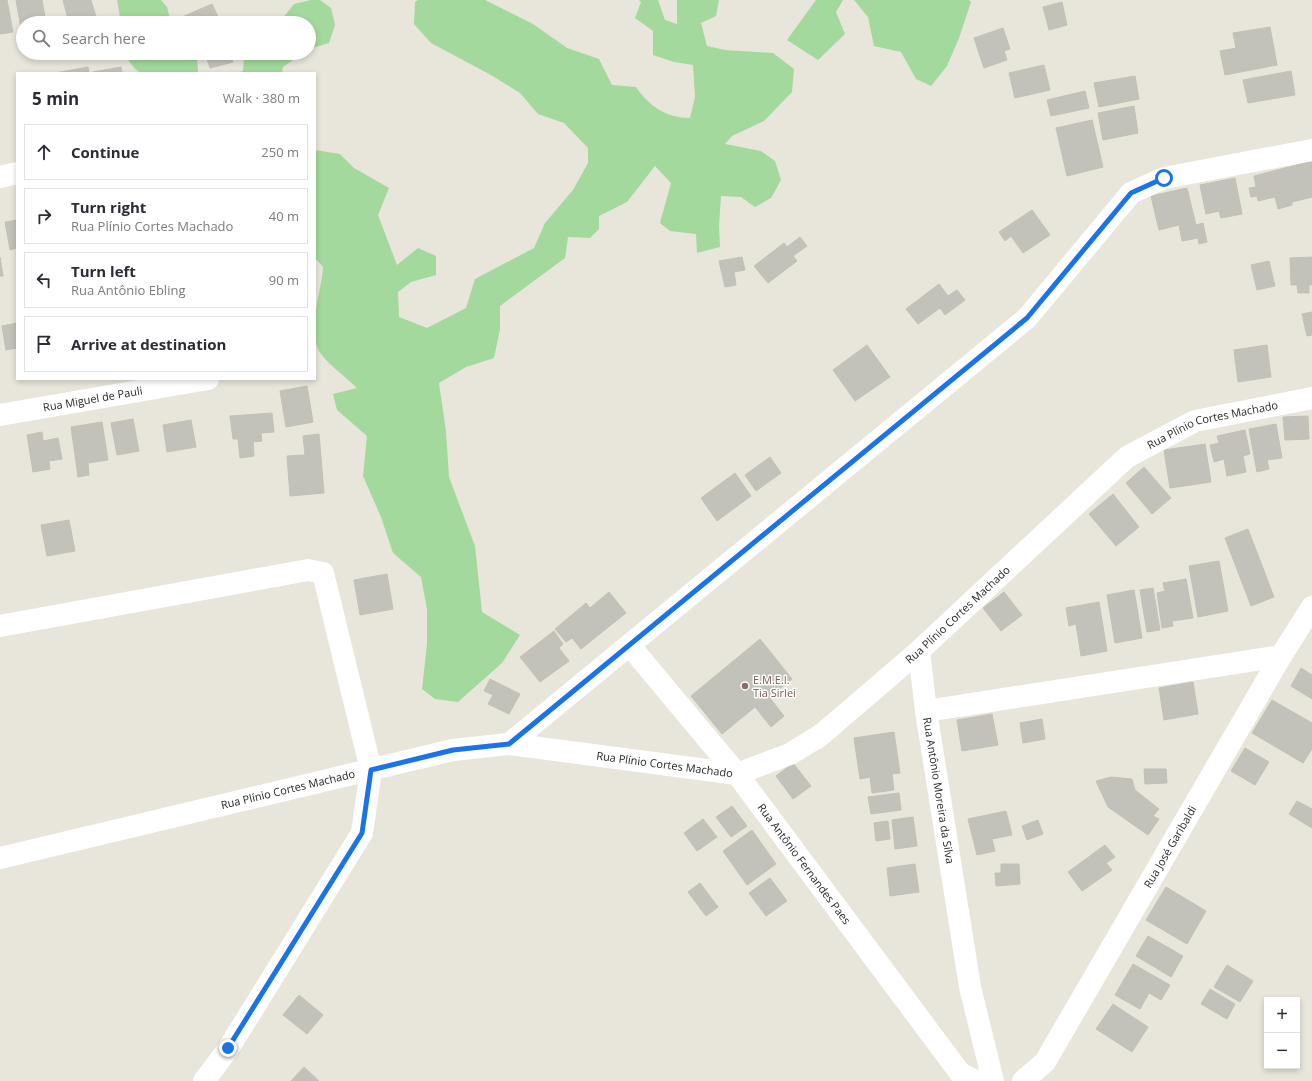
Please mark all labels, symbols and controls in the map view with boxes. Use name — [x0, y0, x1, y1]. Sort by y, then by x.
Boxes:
search box — [16, 16, 316, 60]
icon: search — [30, 27, 52, 49]
text: Search here — [62, 28, 146, 48]
text: 5 min — [32, 87, 79, 110]
text: Walk · 380 m — [223, 89, 300, 107]
icon: ahead — [33, 141, 55, 163]
text: Continue — [71, 142, 139, 162]
text: 250 m — [261, 143, 299, 161]
route start — [1155, 169, 1173, 187]
text: Turn right — [71, 197, 146, 217]
icon: right — [33, 205, 55, 227]
text: 40 m — [269, 207, 299, 225]
text: Rua Plínio Cortes Machado — [71, 217, 233, 235]
text: Turn left — [71, 261, 136, 281]
icon: left — [33, 269, 55, 291]
text: 90 m — [269, 271, 299, 289]
text: Rua Antônio Ebling — [71, 281, 185, 299]
icon: arrive — [33, 333, 55, 355]
text: Arrive at destination — [71, 334, 226, 354]
street label: Rua Miguel de Pauli — [42, 383, 143, 414]
street label: Rua Plínio Cortes Machado — [1144, 397, 1279, 452]
street label: Rua Plínio Cortes Machado — [902, 562, 1013, 667]
place label: E.M.E.I. Tia Sirlei — [753, 672, 796, 700]
marker: E.M.E.I. Tia Sirlei — [740, 681, 750, 691]
street label: Rua Antônio Moreira da Silva — [920, 716, 958, 865]
street label: Rua Plínio Cortes Machado — [596, 748, 734, 780]
street label: Rua Plínio Cortes Machado — [219, 766, 357, 812]
street label: Rua Antônio Fernandes Paes — [754, 800, 854, 927]
street label: Rua José Garibaldi — [1140, 803, 1200, 890]
map controls — [1264, 997, 1300, 1069]
button: + — [1264, 997, 1300, 1033]
button: − — [1264, 1033, 1300, 1069]
route end — [219, 1039, 237, 1057]

